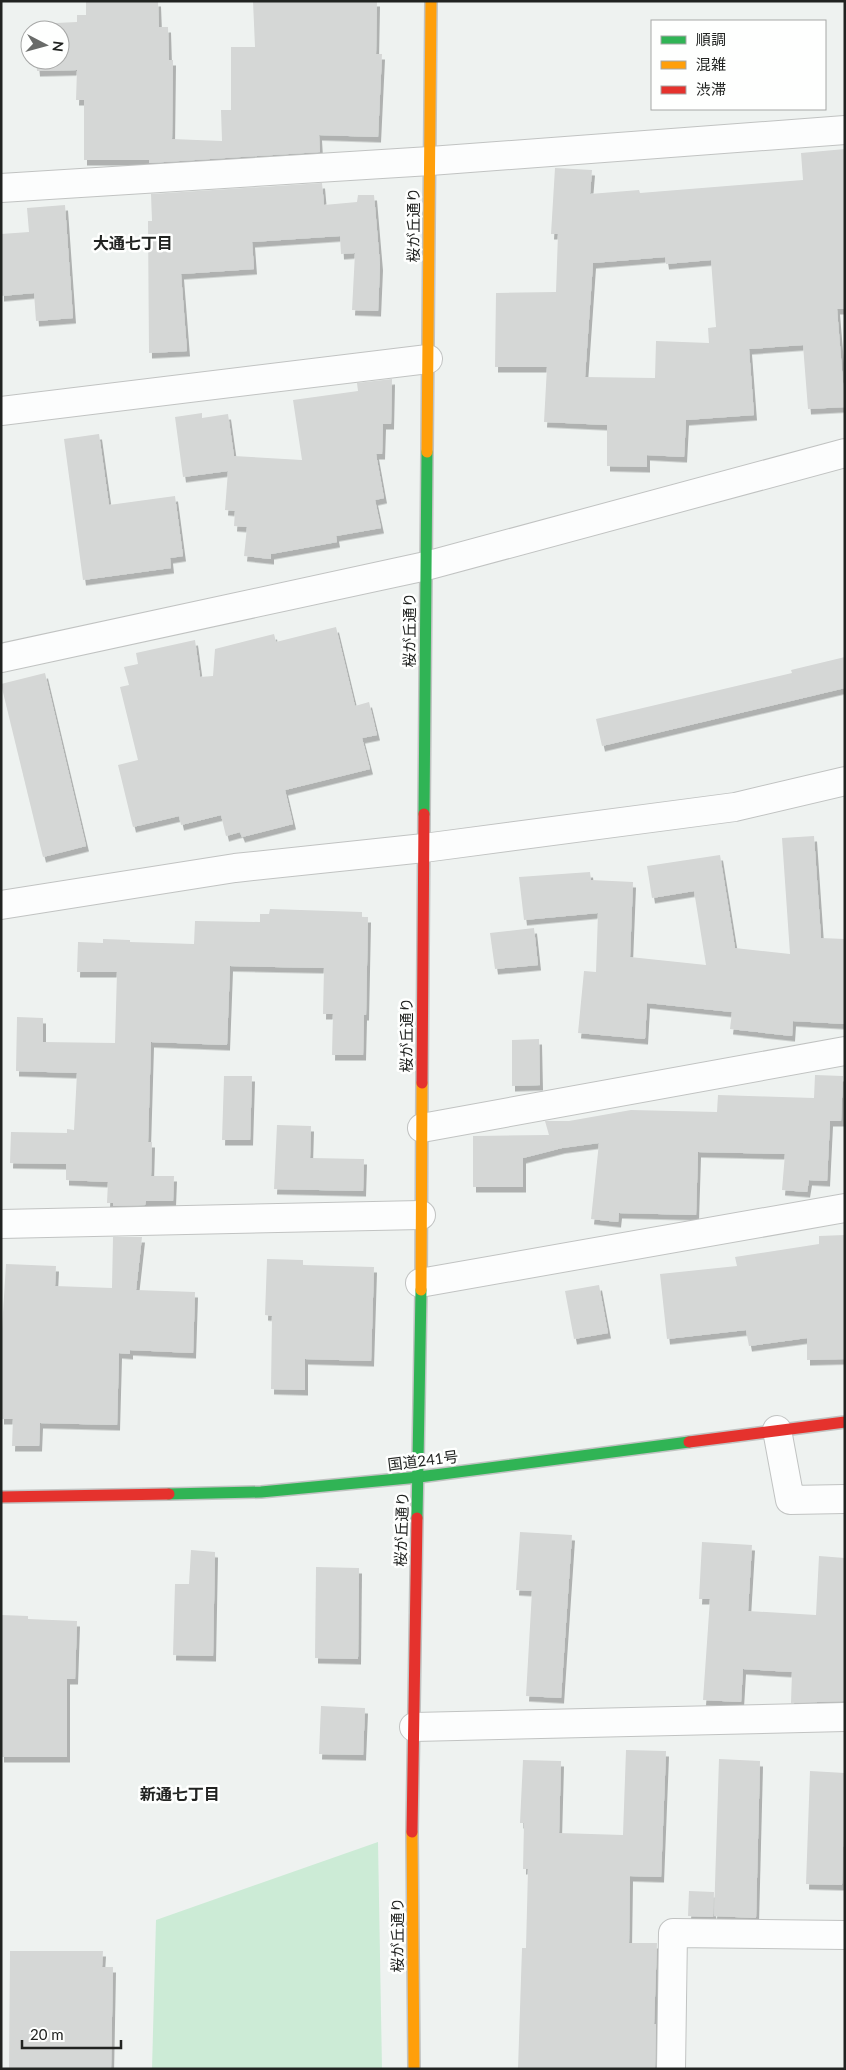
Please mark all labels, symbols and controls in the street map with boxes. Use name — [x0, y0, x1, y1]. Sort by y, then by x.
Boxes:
north arrow — [20, 20, 70, 70]
legend — [651, 20, 826, 110]
text: 順調 — [696, 30, 726, 48]
text: N — [49, 40, 67, 53]
text: 混雑 — [696, 55, 726, 73]
text: 渋滞 — [696, 80, 726, 98]
street label: 桜が丘通り — [404, 187, 422, 263]
district label: 大通七丁目 — [93, 233, 173, 252]
street label: 桜が丘通り — [400, 592, 418, 668]
street label: 桜が丘通り — [397, 997, 415, 1073]
street label: 国道241号 — [386, 1447, 459, 1473]
street label: 桜が丘通り — [391, 1491, 411, 1567]
district label: 新通七丁目 — [140, 1784, 220, 1803]
street label: 桜が丘通り — [388, 1897, 406, 1973]
scale bar — [22, 2018, 121, 2050]
text: 20 m — [30, 2025, 64, 2043]

